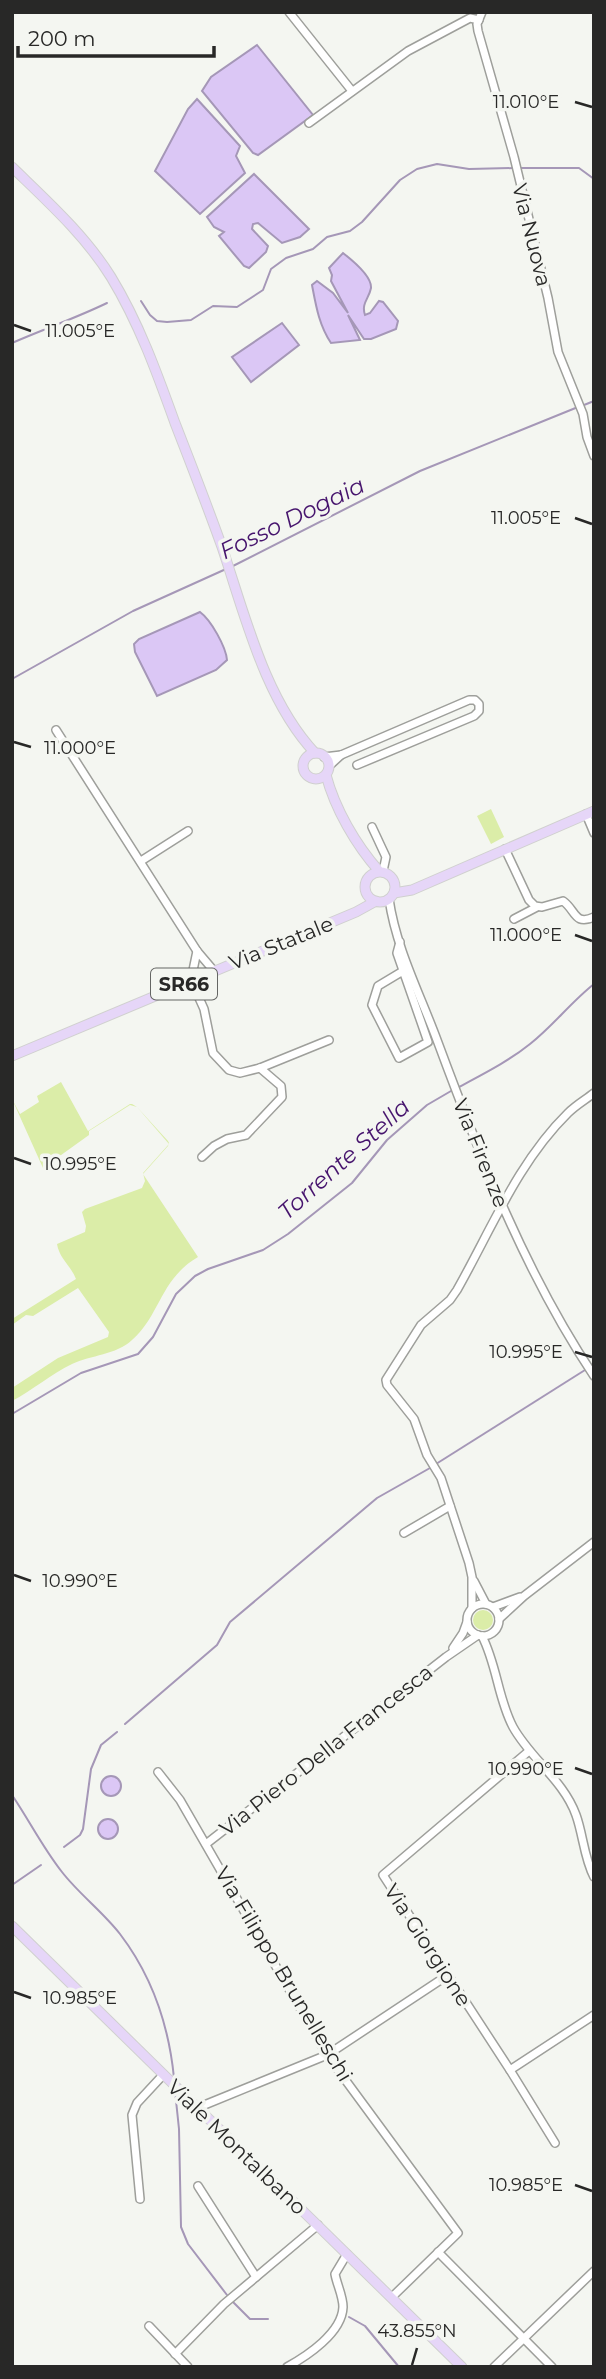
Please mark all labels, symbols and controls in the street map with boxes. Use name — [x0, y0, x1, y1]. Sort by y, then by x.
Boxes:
scale bar — [18, 14, 214, 58]
text: 200 m — [28, 26, 95, 51]
text: 11.010°E — [493, 91, 559, 113]
street label: Via Nuova — [507, 181, 557, 289]
text: 11.005°E — [45, 320, 115, 342]
water label: Fosso Dogaia — [215, 471, 369, 565]
text: 11.005°E — [491, 507, 561, 529]
text: 11.000°E — [44, 737, 116, 759]
street label: Via Statale — [225, 911, 337, 975]
text: 11.000°E — [490, 924, 562, 946]
road number: SR66 — [151, 968, 217, 1000]
water label: Torrente Stella — [272, 1093, 416, 1225]
street label: Via Firenze — [448, 1095, 514, 1211]
text: 10.995°E — [43, 1153, 117, 1175]
text: 10.995°E — [489, 1341, 563, 1363]
text: 10.990°E — [42, 1570, 118, 1592]
street label: Via Piero Della Francesca — [215, 1659, 437, 1841]
text: 10.990°E — [488, 1758, 564, 1780]
street label: Via Filippo Brunelleschi — [210, 1862, 358, 2086]
street label: Via Giorgione — [379, 1879, 477, 2011]
text: 10.985°E — [43, 1987, 117, 2009]
street label: Viale Montalbano — [162, 2074, 312, 2220]
text: 10.985°E — [489, 2174, 563, 2196]
text: 43.855°N — [377, 2320, 457, 2342]

